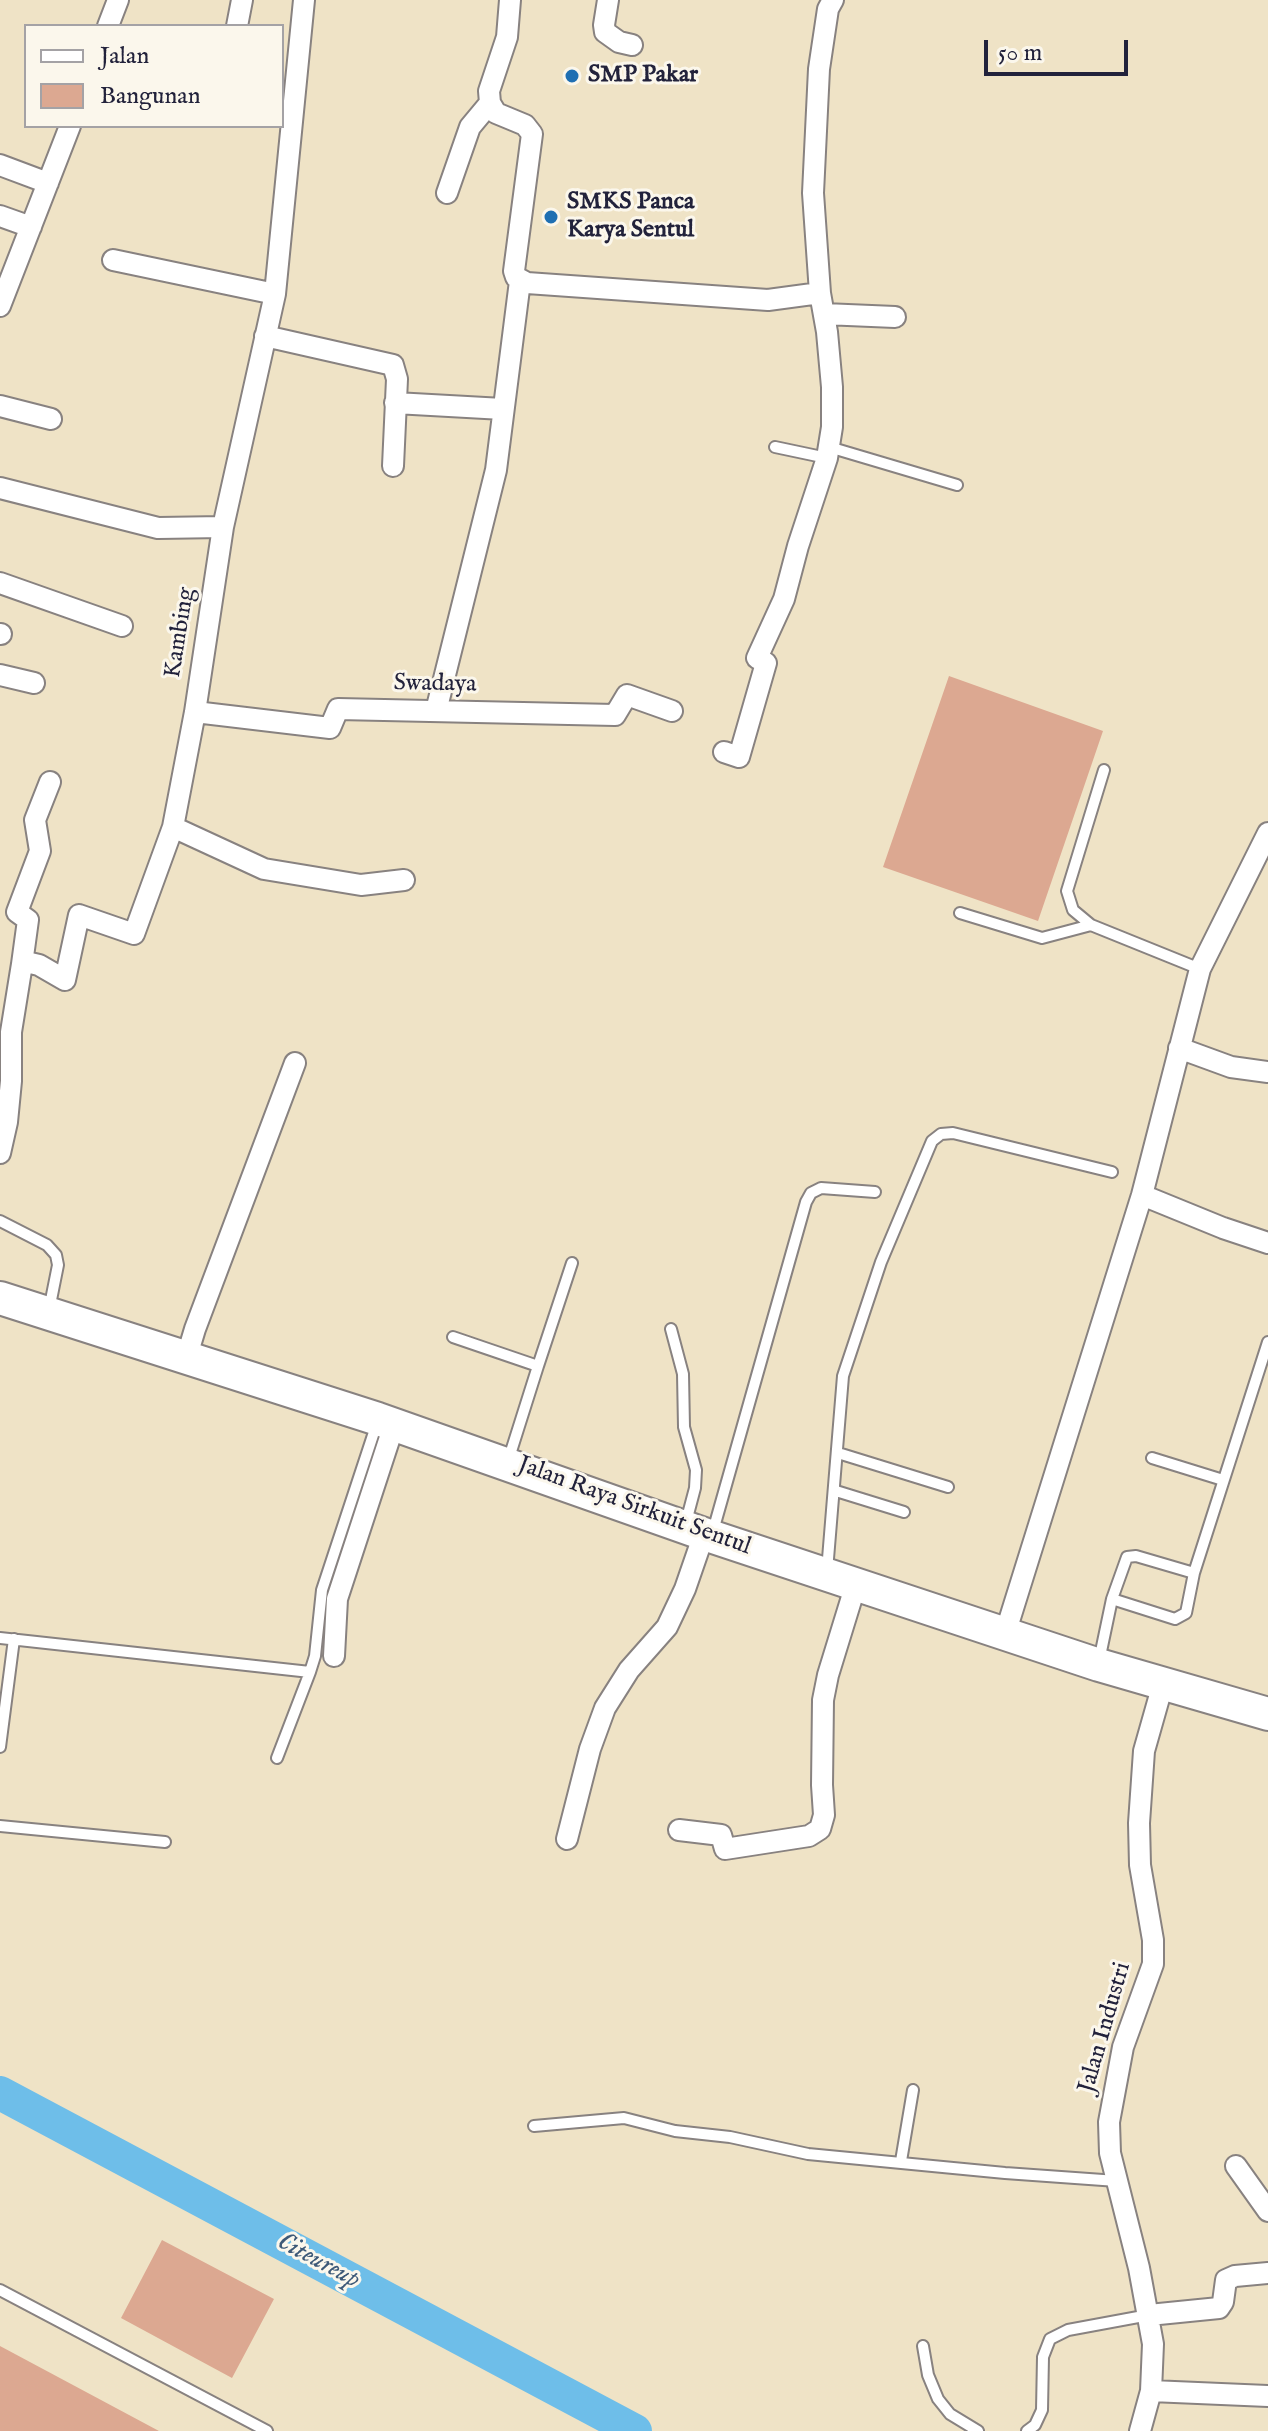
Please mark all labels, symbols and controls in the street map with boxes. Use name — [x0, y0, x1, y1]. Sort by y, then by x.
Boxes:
legend — [24, 24, 284, 128]
scale bar — [988, 24, 1132, 74]
text: 50 m — [998, 38, 1042, 69]
text: Jalan — [100, 41, 149, 72]
place label: SMP Pakar — [588, 62, 698, 90]
marker: SMP Pakar — [563, 67, 581, 85]
text: Bangunan — [100, 81, 200, 112]
place label: SMKS Panca Karya Sentul — [567, 189, 694, 245]
marker: SMKS Panca Karya Sentul — [542, 208, 560, 226]
street label: Kambing — [160, 586, 202, 680]
street label: Swadaya — [393, 670, 477, 700]
street label: Jalan Raya Sirkuit Sentul — [514, 1451, 754, 1563]
street label: Jalan Industri — [1074, 1959, 1138, 2097]
water label: Citeureup — [271, 2227, 365, 2297]

